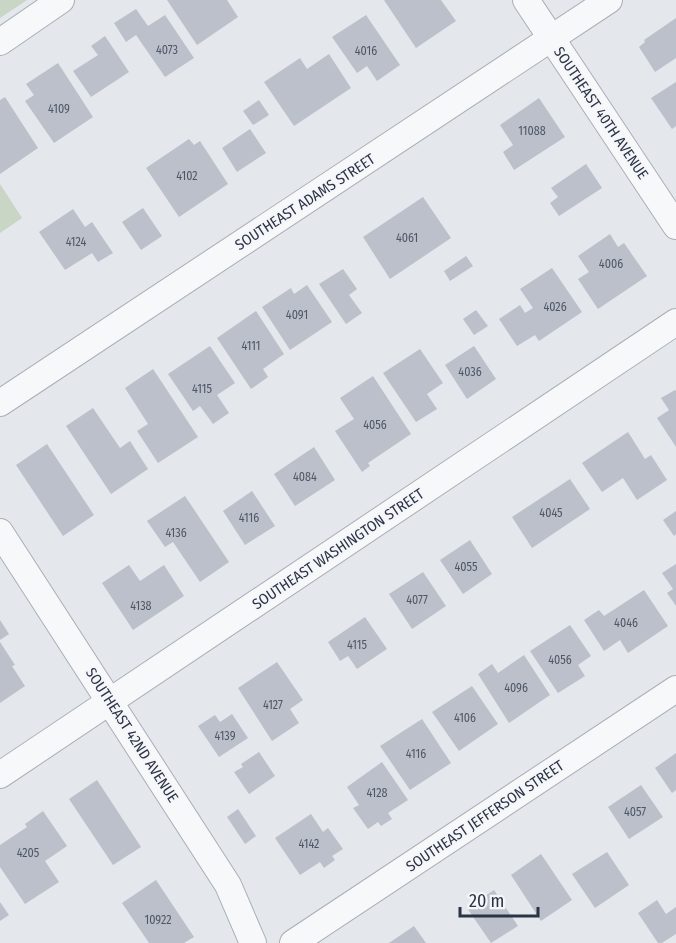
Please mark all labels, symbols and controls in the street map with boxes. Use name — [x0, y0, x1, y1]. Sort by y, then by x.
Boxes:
house number: 4073 — [156, 43, 178, 57]
street label: SOUTHEAST 40TH AVENUE — [550, 43, 652, 183]
house number: 4016 — [355, 44, 377, 58]
house number: 4109 — [48, 102, 70, 116]
house number: 11088 — [518, 124, 546, 138]
street label: SOUTHEAST ADAMS STREET — [232, 150, 378, 254]
house number: 4102 — [176, 169, 198, 183]
house number: 4061 — [396, 231, 418, 245]
house number: 4124 — [66, 235, 87, 249]
house number: 4006 — [599, 257, 623, 271]
house number: 4026 — [543, 300, 567, 314]
house number: 4091 — [286, 308, 308, 322]
house number: 4111 — [242, 339, 260, 353]
house number: 4036 — [458, 365, 482, 379]
house number: 4115 — [192, 382, 212, 396]
house number: 4056 — [363, 418, 387, 432]
house number: 4084 — [293, 470, 317, 484]
street label: SOUTHEAST WASHINGTON STREET — [249, 485, 427, 613]
house number: 4045 — [539, 506, 563, 520]
house number: 4116 — [239, 511, 259, 525]
house number: 4136 — [165, 526, 187, 540]
house number: 4055 — [454, 560, 478, 574]
house number: 4077 — [406, 593, 428, 607]
house number: 4138 — [130, 599, 152, 613]
house number: 4046 — [614, 616, 638, 630]
house number: 4115 — [347, 638, 367, 652]
house number: 4056 — [548, 653, 572, 667]
street label: SOUTHEAST 42ND AVENUE — [82, 664, 182, 806]
house number: 4096 — [504, 681, 528, 695]
house number: 4127 — [263, 698, 283, 712]
house number: 4106 — [454, 711, 476, 725]
house number: 4139 — [215, 729, 236, 743]
house number: 4116 — [406, 747, 426, 761]
street label: SOUTHEAST JEFFERSON STREET — [403, 756, 567, 876]
house number: 4128 — [366, 786, 388, 800]
house number: 4057 — [624, 805, 646, 819]
house number: 4142 — [299, 837, 319, 851]
house number: 4205 — [17, 846, 40, 860]
scale bar — [460, 880, 538, 918]
text: 20 m — [469, 890, 504, 912]
house number: 10922 — [144, 913, 172, 927]

